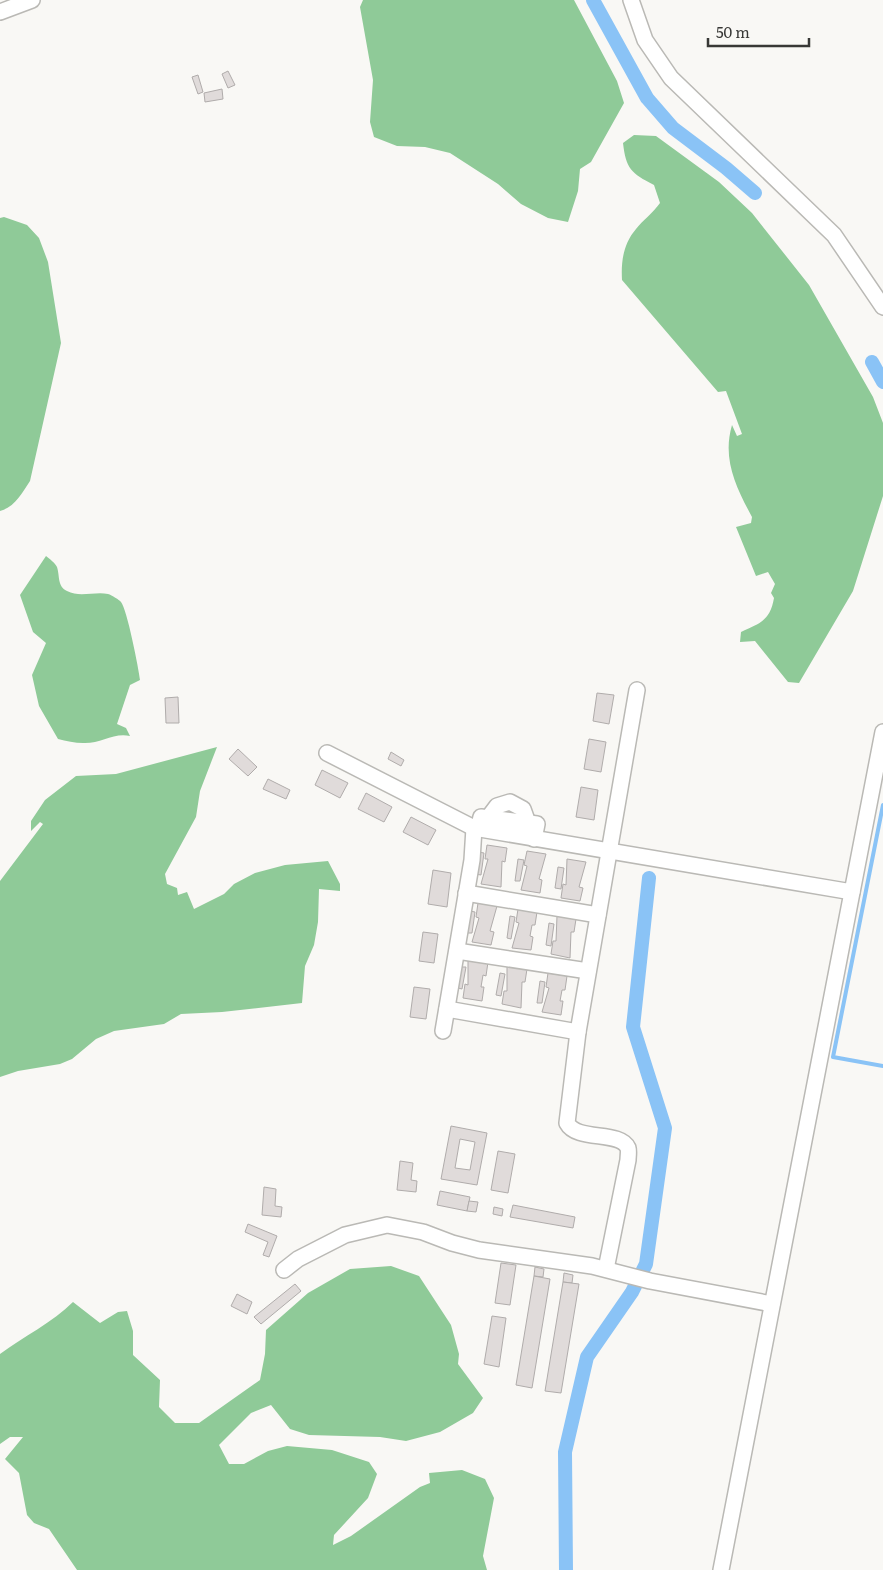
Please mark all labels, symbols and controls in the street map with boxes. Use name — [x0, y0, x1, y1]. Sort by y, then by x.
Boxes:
scale bar — [708, 15, 809, 47]
text: 50 m — [716, 20, 750, 43]

